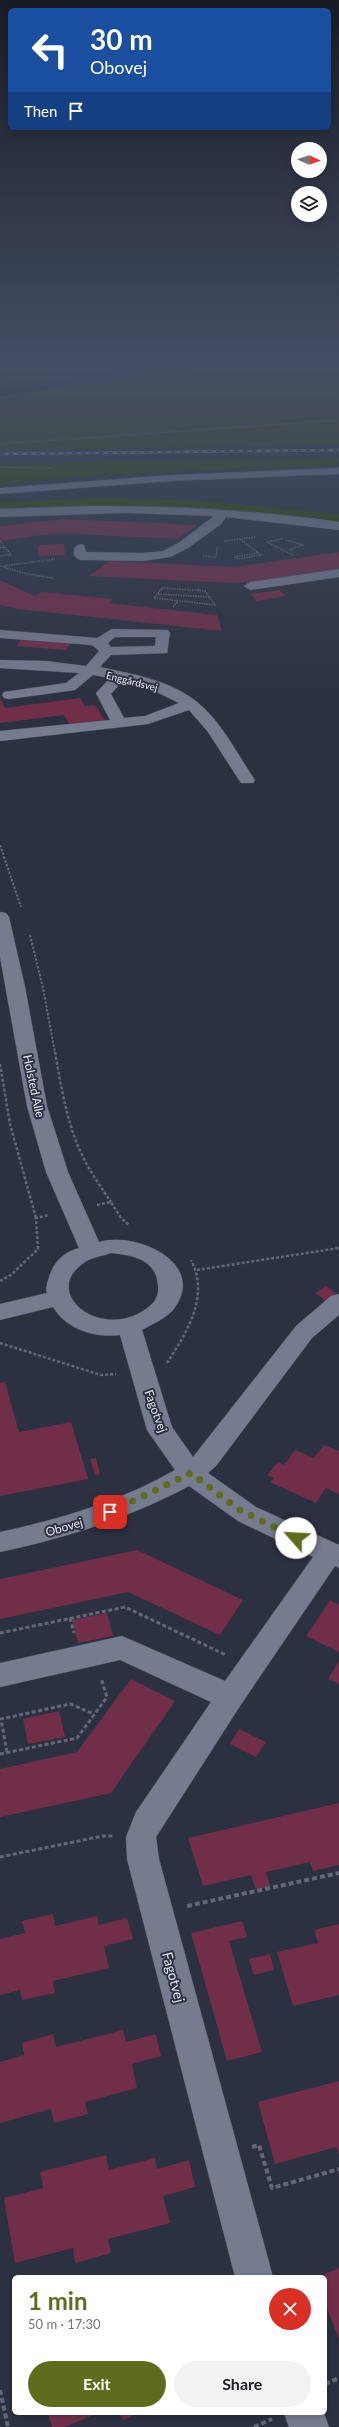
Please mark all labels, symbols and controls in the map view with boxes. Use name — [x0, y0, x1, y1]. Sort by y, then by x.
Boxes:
text: 30 m — [90, 22, 153, 56]
icon: left — [24, 24, 76, 76]
text: Obovej — [90, 56, 147, 78]
icon: arrive — [65, 100, 87, 122]
text: Then — [24, 102, 57, 120]
north arrow — [291, 142, 327, 178]
map controls — [291, 142, 327, 222]
button: layers — [291, 186, 327, 222]
street label: Enggårdsvej — [105, 669, 159, 693]
street label: Holsted Alle — [20, 1053, 48, 1119]
street label: Fagotvej — [141, 1388, 171, 1434]
pin — [93, 1495, 127, 1529]
icon: arrive — [99, 1501, 121, 1523]
street label: Obovej — [44, 1515, 84, 1539]
position arrow — [275, 1517, 317, 1559]
street label: Fagotvej — [159, 1950, 189, 2004]
text: 1 min — [28, 2286, 88, 2315]
button: close — [269, 2288, 311, 2330]
text: 50 m · 17:30 — [28, 2316, 101, 2332]
button: Exit — [28, 2361, 166, 2407]
button: Share — [174, 2361, 311, 2407]

